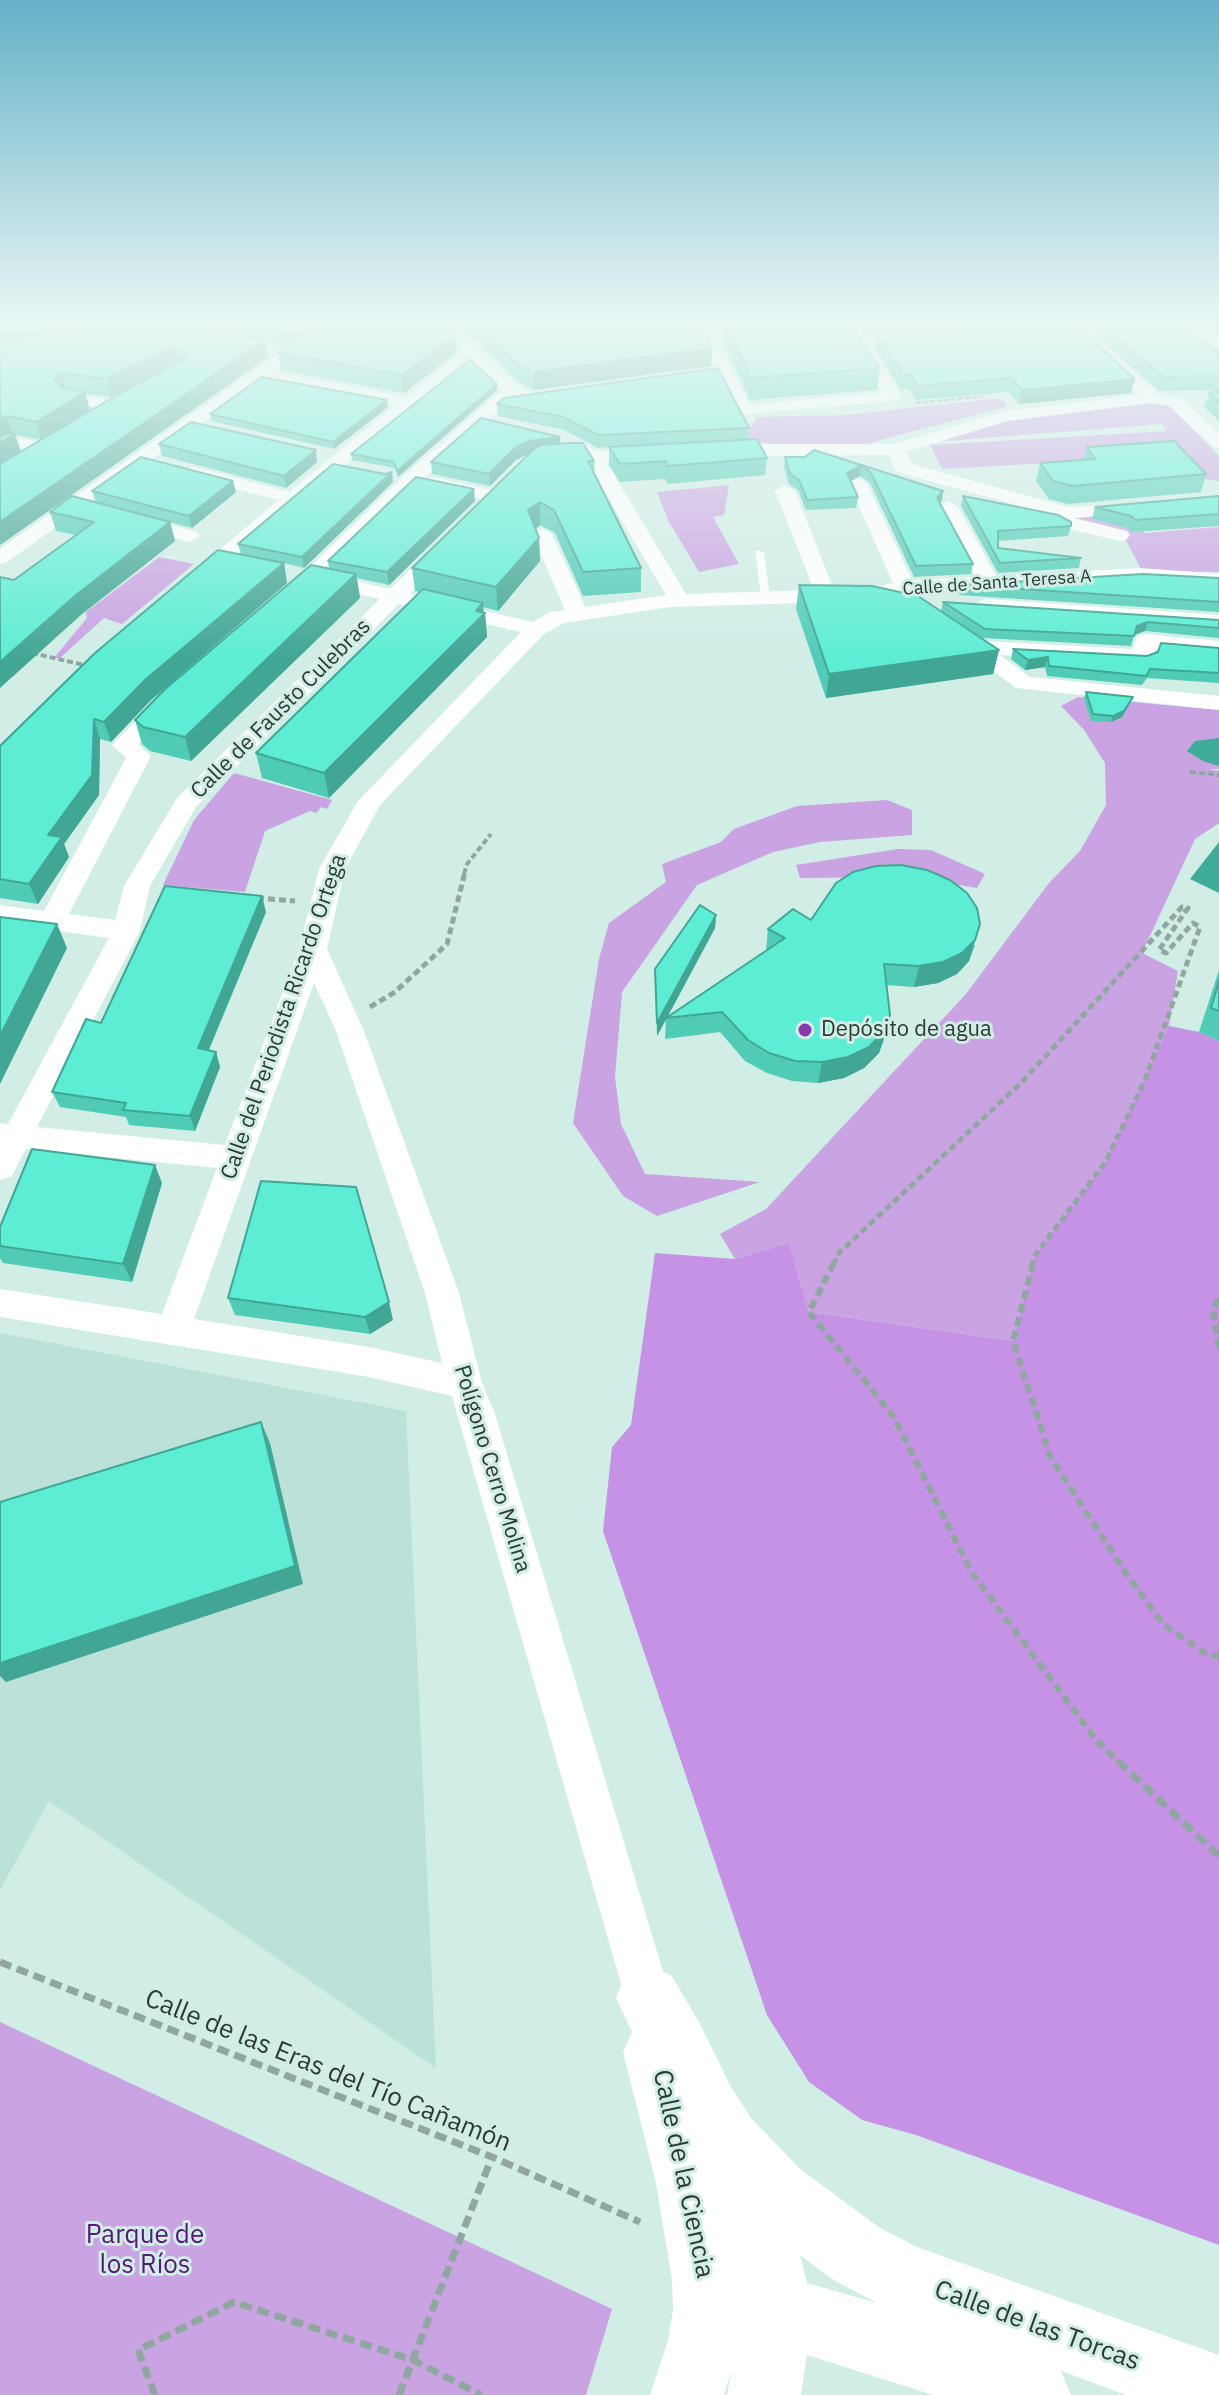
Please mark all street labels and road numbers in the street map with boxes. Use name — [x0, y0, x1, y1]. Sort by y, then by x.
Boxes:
street label: Calle de Santa Teresa A — [902, 566, 1092, 600]
street label: Calle de Fausto Culebras — [186, 614, 376, 804]
street label: Calle del Periodista Ricardo Ortega — [216, 851, 352, 1183]
street label: Polígono Cerro Molina — [448, 1362, 536, 1576]
street label: Calle de las Eras del Tío Cañamón — [140, 1983, 516, 2159]
street label: Calle de la Ciencia — [646, 2067, 720, 2281]
street label: Calle de las Torcas — [930, 2274, 1144, 2378]

